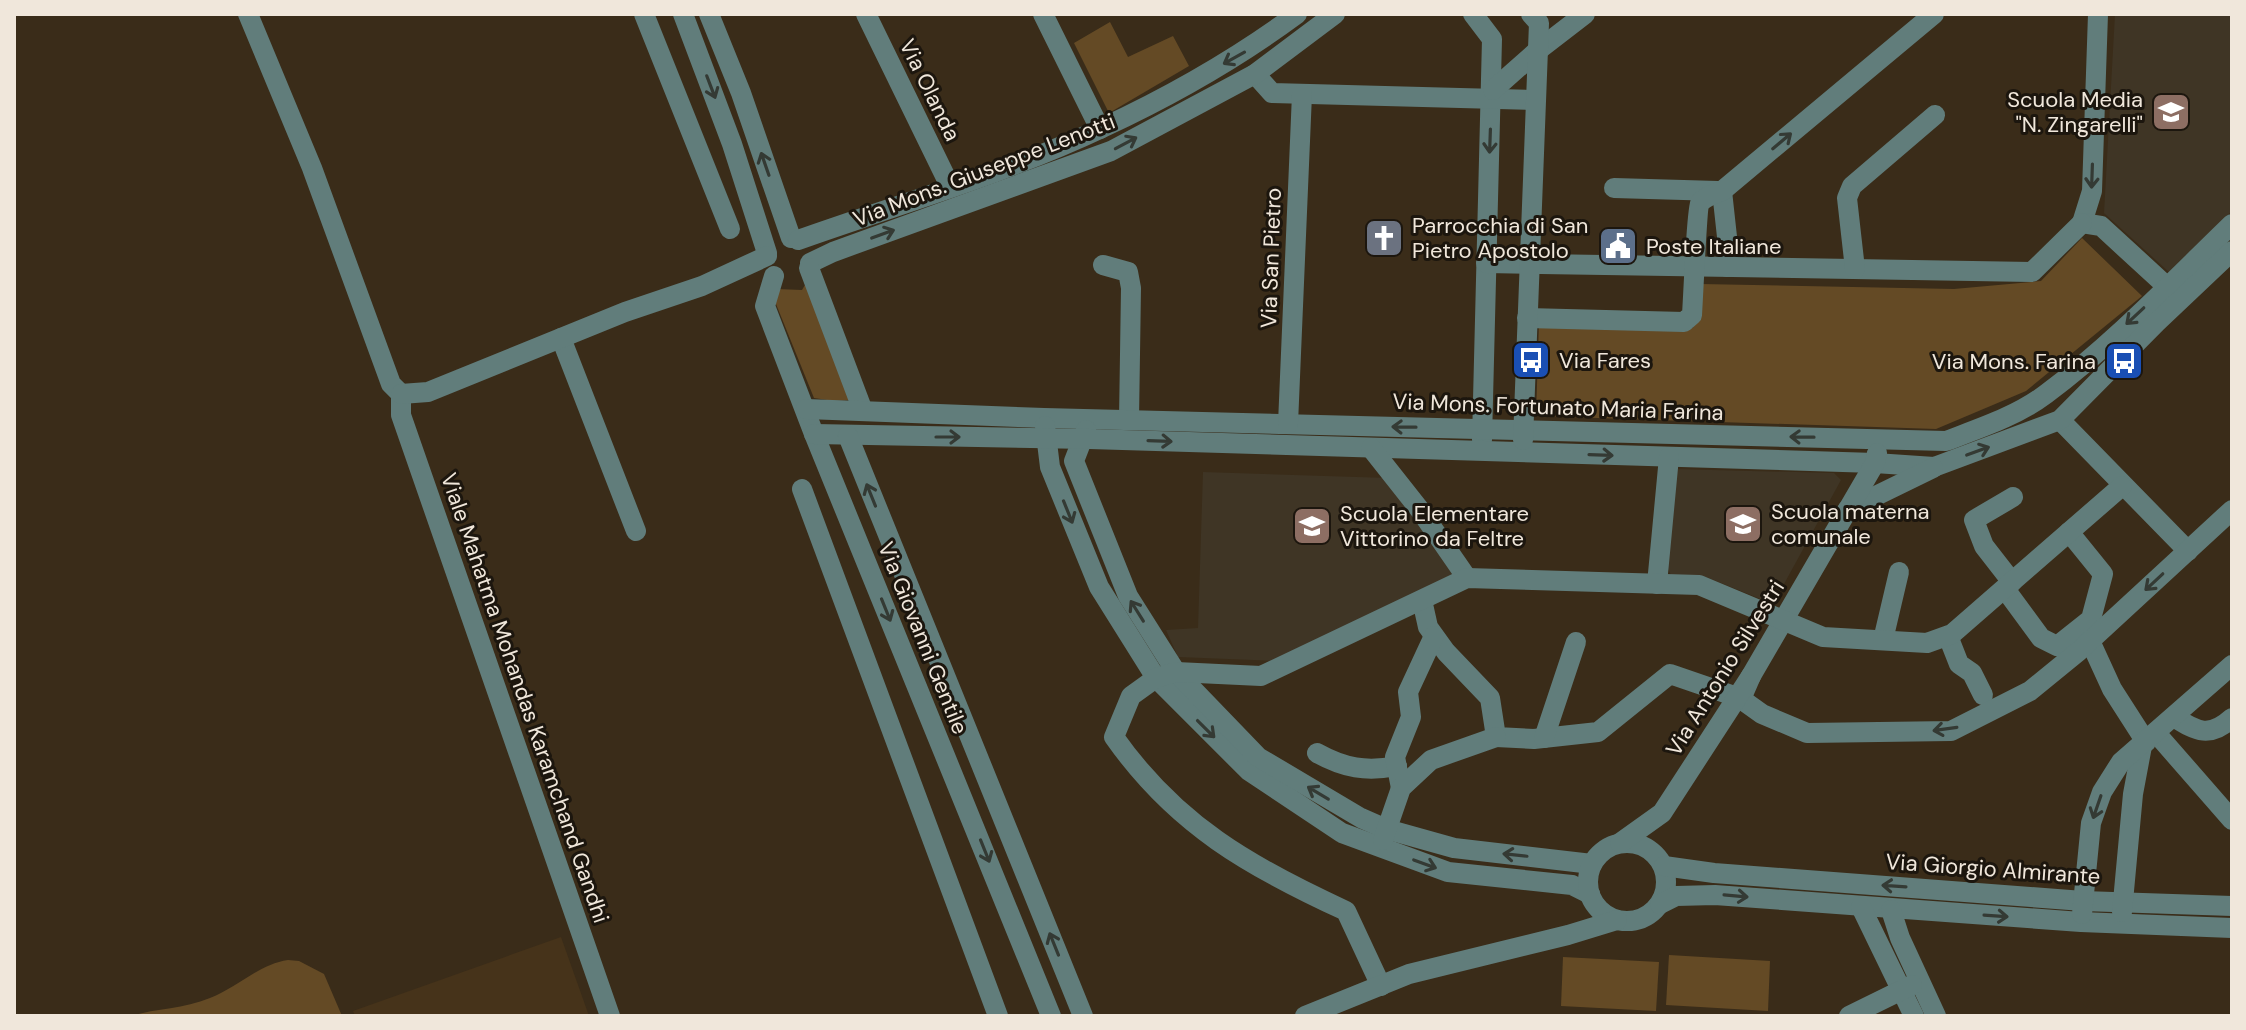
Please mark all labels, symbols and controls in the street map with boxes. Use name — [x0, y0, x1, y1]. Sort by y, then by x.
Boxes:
street label: Via Olanda — [893, 34, 967, 146]
one-way arrow — [1222, 51, 1246, 67]
one-way arrow — [705, 74, 719, 99]
place label: Scuola Media "N. Zingarelli" — [2007, 85, 2143, 139]
school or university icon: Scuola Media "N. Zingarelli" — [2150, 91, 2192, 133]
street label: Via Mons. Giuseppe Lenotti — [849, 107, 1119, 233]
one-way arrow — [1483, 127, 1498, 154]
one-way arrow — [1771, 132, 1792, 150]
one-way arrow — [1114, 134, 1137, 150]
one-way arrow — [757, 152, 771, 177]
one-way arrow — [2085, 162, 2100, 189]
street label: Via San Pietro — [1254, 187, 1288, 329]
place label: Parrocchia di San Pietro Apostolo — [1412, 211, 1588, 265]
church icon: Parrocchia di San Pietro Apostolo — [1363, 217, 1405, 259]
public building icon: Poste Italiane — [1597, 225, 1639, 267]
one-way arrow — [870, 226, 895, 241]
place label: Poste Italiane — [1646, 232, 1781, 261]
one-way arrow — [2125, 307, 2145, 325]
bus stop icon: Via Fares — [1510, 339, 1552, 381]
bus stop icon: Via Mons. Farina — [2103, 340, 2145, 382]
place label: Via Fares — [1559, 346, 1651, 375]
place label: Via Mons. Farina — [1932, 347, 2096, 376]
street label: Via Mons. Fortunato Maria Farina — [1392, 387, 1724, 427]
one-way arrow — [1391, 419, 1418, 435]
one-way arrow — [934, 429, 961, 445]
one-way arrow — [1789, 430, 1816, 445]
one-way arrow — [1146, 434, 1173, 449]
one-way arrow — [1965, 443, 1990, 458]
one-way arrow — [1587, 447, 1614, 462]
street label: Viale Mahatma Mohandas Karamchand Gandhi — [434, 469, 616, 927]
one-way arrow — [863, 483, 878, 508]
place label: Scuola materna comunale — [1771, 497, 1930, 551]
one-way arrow — [1062, 499, 1076, 524]
place label: Scuola Elementare Vittorino da Feltre — [1340, 499, 1529, 553]
school or university icon: Scuola materna comunale — [1722, 503, 1764, 545]
school or university icon: Scuola Elementare Vittorino da Feltre — [1291, 505, 1333, 547]
street label: Via Giovanni Gentile — [871, 538, 975, 738]
one-way arrow — [2144, 572, 2164, 591]
street label: Via Antonio Silvestri — [1659, 575, 1791, 761]
one-way arrow — [879, 597, 894, 622]
one-way arrow — [1129, 600, 1145, 623]
one-way arrow — [1196, 719, 1215, 738]
one-way arrow — [1932, 722, 1958, 737]
one-way arrow — [1307, 785, 1330, 801]
one-way arrow — [2088, 794, 2103, 819]
one-way arrow — [978, 838, 993, 863]
one-way arrow — [1502, 847, 1529, 862]
street label: Via Giorgio Almirante — [1885, 847, 2101, 891]
one-way arrow — [1412, 857, 1437, 872]
one-way arrow — [1881, 878, 1907, 893]
one-way arrow — [1722, 889, 1749, 904]
one-way arrow — [1982, 909, 2009, 924]
one-way arrow — [1046, 932, 1060, 957]

